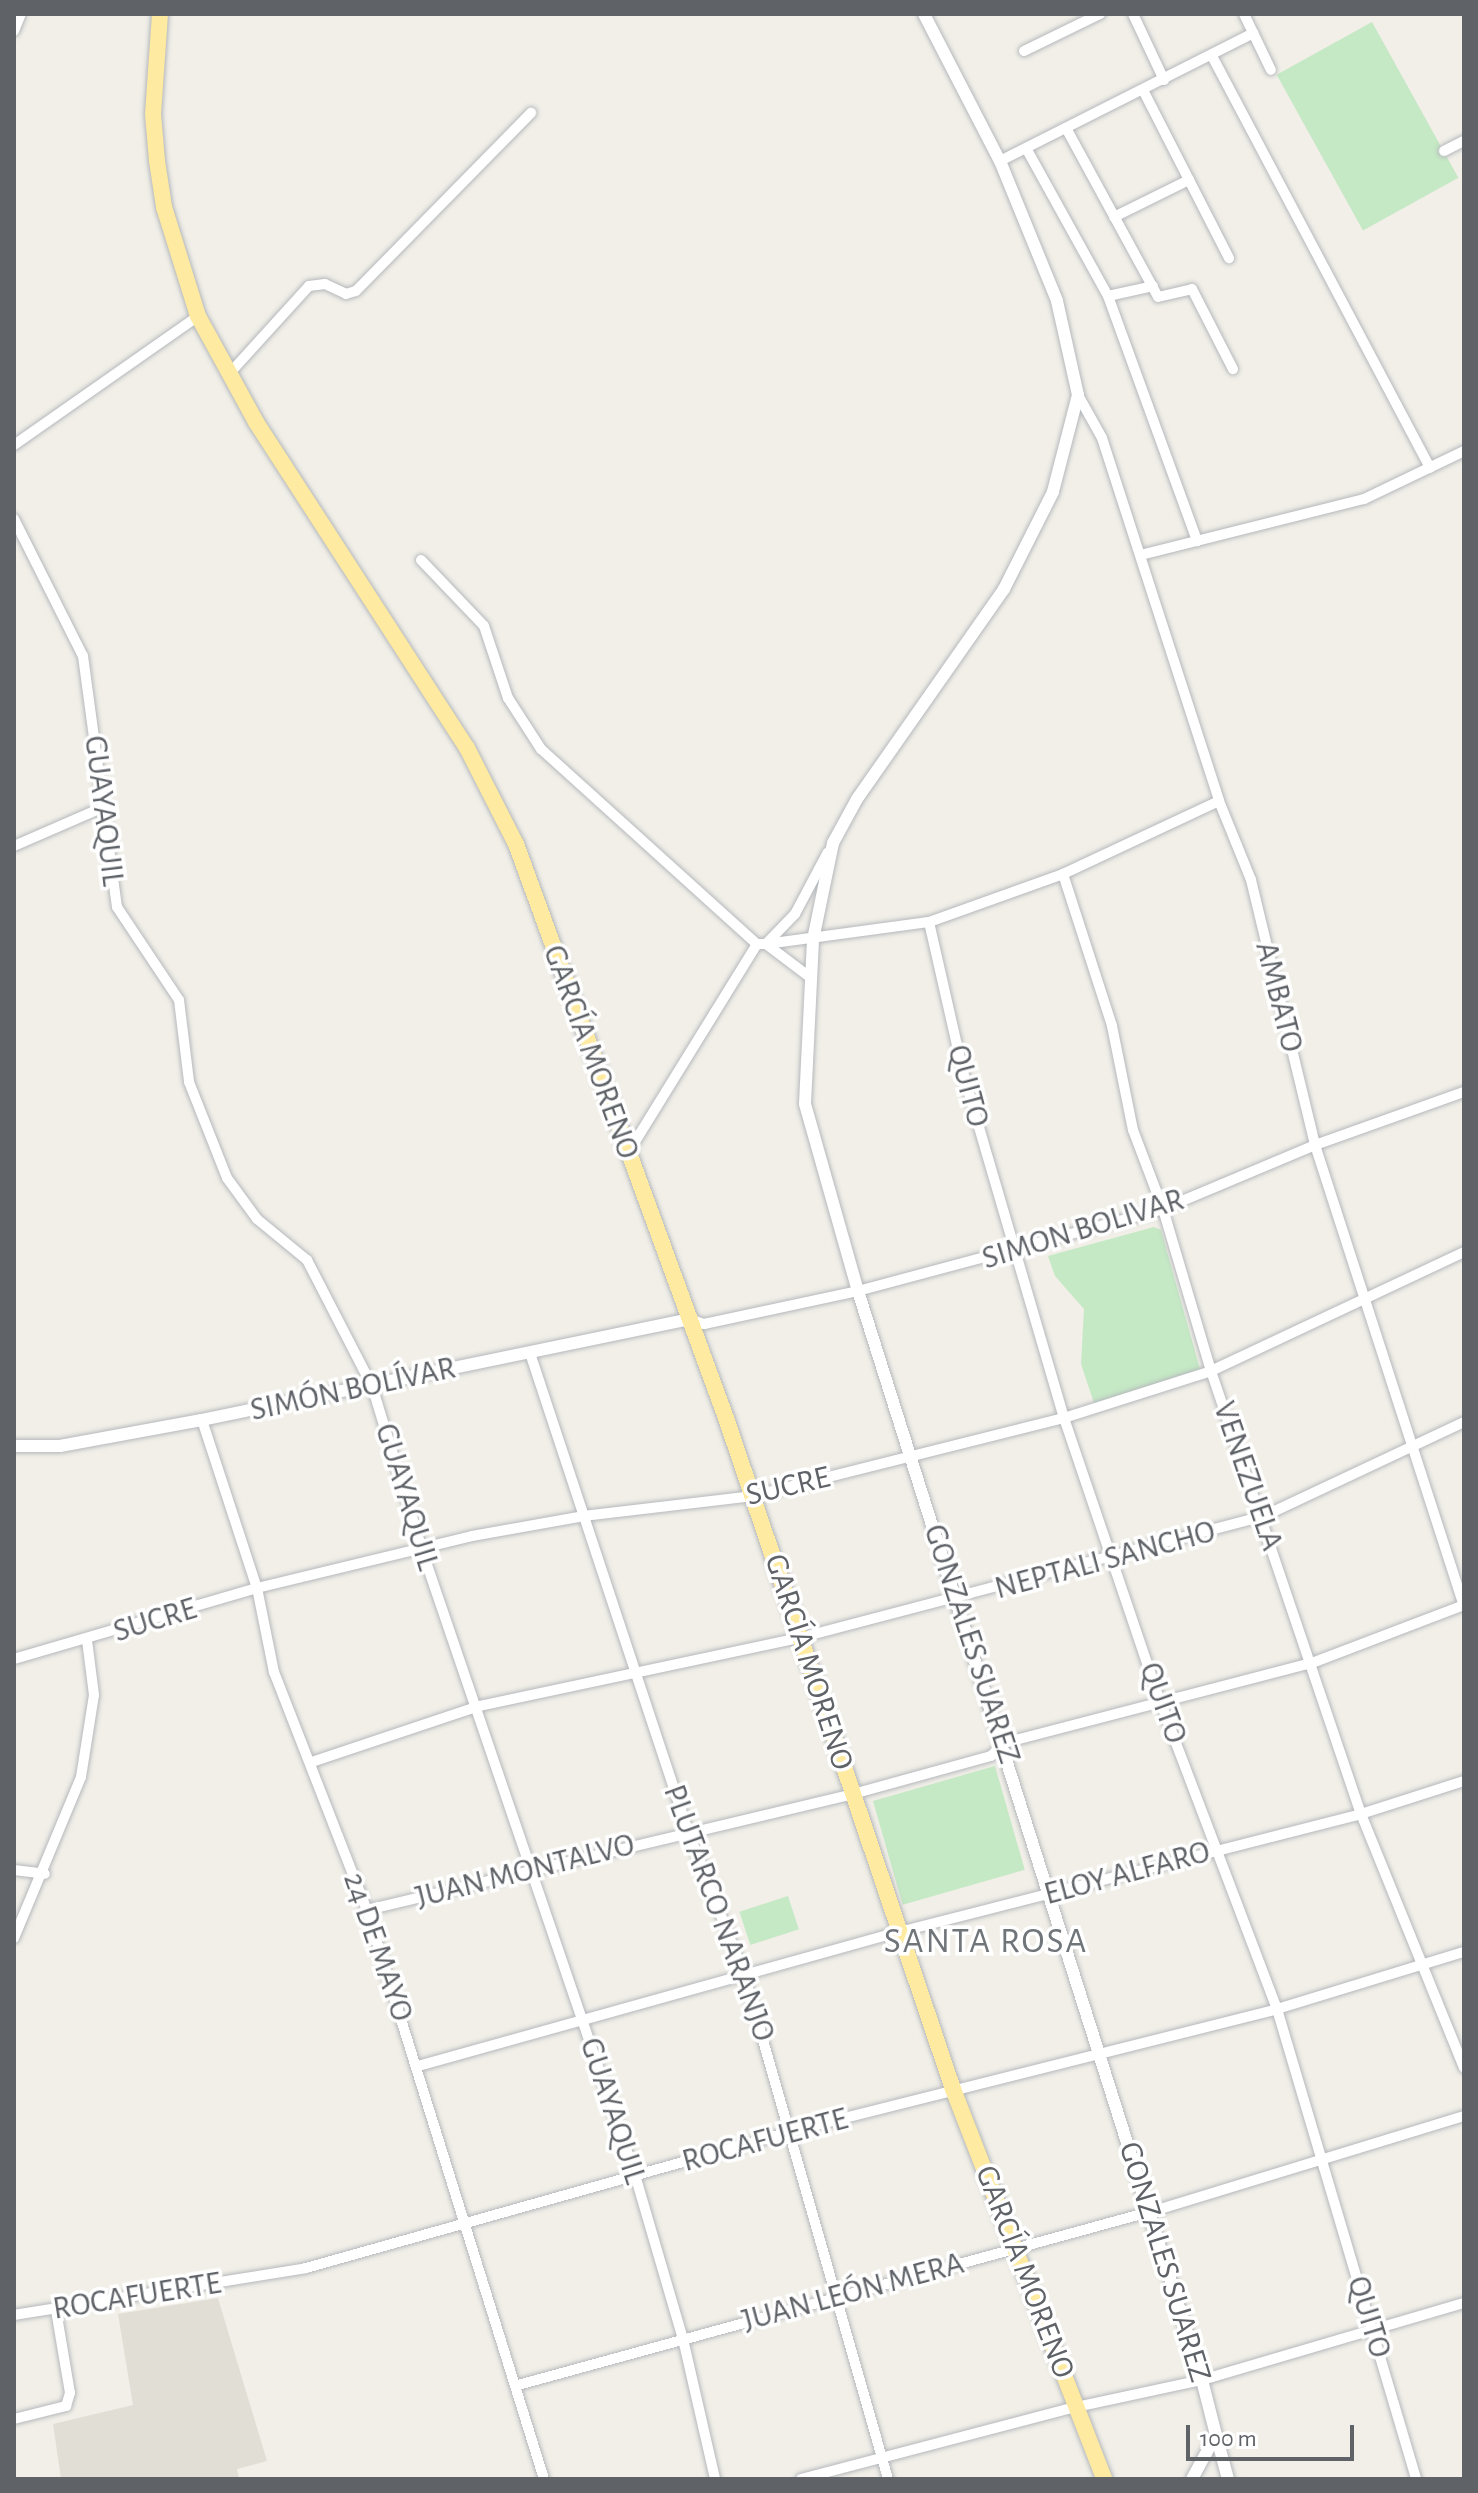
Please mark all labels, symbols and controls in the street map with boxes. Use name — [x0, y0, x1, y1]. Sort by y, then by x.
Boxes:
street label: GUAYAQUIL — [76, 734, 132, 888]
street label: AMBATO — [1247, 938, 1311, 1056]
street label: GARCÍA MORENO — [535, 940, 647, 1164]
street label: QUITO — [939, 1041, 997, 1131]
street label: SIMON BOLIVAR — [978, 1180, 1188, 1278]
street label: SIMÓN BOLÍVAR — [247, 1349, 459, 1429]
street label: VENEZUELA — [1205, 1397, 1291, 1555]
street label: GUAYAQUIL — [367, 1419, 447, 1575]
street label: SUCRE — [742, 1458, 834, 1514]
street label: NEPTALI SANCHO — [991, 1512, 1219, 1608]
street label: GONZALES SUAREZ — [915, 1520, 1029, 1768]
street label: GARCÍA MORENO — [756, 1549, 862, 1775]
street label: SUCRE — [109, 1589, 201, 1651]
street label: QUITO — [1131, 1657, 1195, 1749]
street label: PLUTARCO NARANJO — [655, 1779, 783, 2047]
street label: JUAN MONTALVO — [412, 1825, 638, 1917]
street label: ELOY ALFARO — [1040, 1832, 1214, 1914]
street label: 24 DE MAYO — [335, 1867, 421, 2027]
district label: SANTA ROSA — [884, 1920, 1088, 1964]
street label: GUAYAQUIL — [571, 2033, 655, 2189]
street label: ROCAFUERTE — [678, 2099, 852, 2181]
street label: GONZALES SUAREZ — [1110, 2137, 1220, 2387]
street label: GARCÍA MORENO — [967, 2160, 1083, 2384]
street label: JUAN LEÓN MERA — [738, 2244, 968, 2340]
street label: ROCAFUERTE — [50, 2264, 224, 2328]
street label: QUITO — [1338, 2272, 1400, 2362]
scale bar — [1190, 2409, 1358, 2459]
text: 100 m — [1200, 2427, 1257, 2451]

